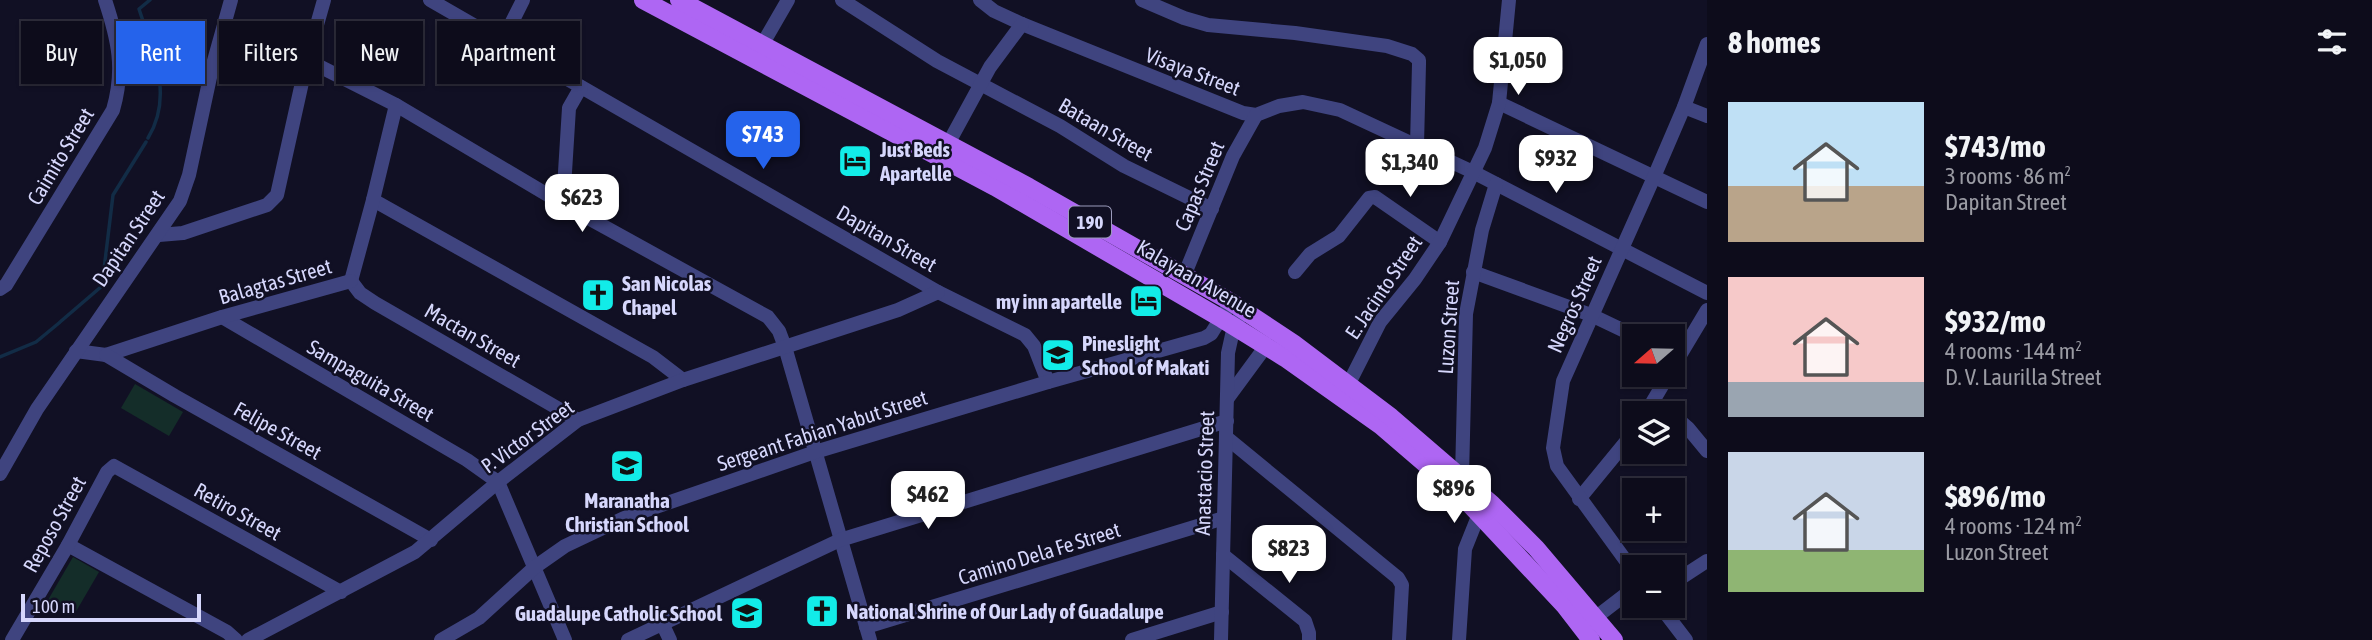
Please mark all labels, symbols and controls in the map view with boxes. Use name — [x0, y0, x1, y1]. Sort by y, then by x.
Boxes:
chip: Buy — [21, 21, 102, 84]
chip: Rent — [116, 21, 205, 84]
chip: Filters — [219, 21, 322, 84]
chip: New — [336, 21, 423, 84]
chip: Apartment — [437, 21, 580, 84]
icon: filters — [2313, 23, 2351, 61]
text: 8 homes — [1728, 25, 1821, 59]
pin: $1,050 — [1461, 38, 1575, 97]
street label: Visaya Street — [1142, 42, 1244, 100]
text: $1,050 — [1490, 47, 1547, 73]
street label: Bataan Street — [1055, 92, 1157, 166]
street label: Caimito Street — [22, 103, 98, 209]
pin: $743 — [722, 111, 804, 171]
text: $743 — [742, 121, 784, 147]
text: $743/mo — [1945, 129, 2046, 163]
icon: home — [1784, 130, 1868, 214]
pin: $932 — [1515, 136, 1597, 195]
place label: Just Beds Apartelle — [879, 137, 952, 185]
street label: Capas Street — [1169, 137, 1229, 235]
pin: $1,340 — [1353, 140, 1467, 199]
hotel icon: Just Beds Apartelle — [836, 142, 874, 180]
text: $932 — [1535, 145, 1577, 171]
text: $1,340 — [1382, 149, 1439, 175]
text: 3 rooms · 86 m² — [1945, 163, 2071, 189]
pin: $623 — [541, 174, 623, 234]
text: $623 — [561, 184, 603, 210]
street label: Dapitan Street — [87, 185, 169, 291]
text: Dapitan Street — [1945, 189, 2067, 215]
street label: Dapitan Street — [833, 200, 941, 276]
road number: 190 — [1069, 206, 1111, 238]
street label: E. Jacinto Street — [1340, 231, 1426, 343]
street label: Kalayaan Avenue — [1133, 234, 1261, 322]
street label: Negros Street — [1542, 252, 1606, 356]
street label: Balagtas Street — [216, 253, 334, 309]
place label: San Nicolas Chapel — [622, 271, 712, 319]
church icon: San Nicolas Chapel — [579, 276, 617, 314]
street label: Luzon Street — [1433, 279, 1463, 375]
hotel icon: my inn apartelle — [1127, 282, 1165, 320]
place label: my inn apartelle — [996, 289, 1122, 313]
street label: Mactan Street — [421, 298, 525, 372]
text: $932/mo — [1945, 304, 2046, 338]
icon: home — [1784, 305, 1868, 389]
north arrow — [1622, 324, 1685, 387]
map controls — [1622, 324, 1685, 618]
place label: Pineslight School of Makati — [1082, 331, 1209, 379]
street label: Sampaguita Street — [303, 334, 439, 426]
school or university icon: Pineslight School of Makati — [1039, 336, 1077, 374]
text: 4 rooms · 144 m² — [1945, 338, 2082, 364]
text: D. V. Laurilla Street — [1945, 364, 2102, 390]
street label: Sergeant Fabian Yabut Street — [714, 385, 930, 475]
street label: P. Victor Street — [476, 394, 578, 478]
street label: Felipe Street — [230, 396, 326, 464]
button: layers — [1622, 401, 1685, 464]
street label: Anastacio Street — [1190, 410, 1218, 536]
school or university icon: Maranatha Christian School — [608, 447, 646, 485]
pin: $896 — [1413, 466, 1495, 525]
street label: Reposo Street — [18, 472, 90, 576]
pin: $462 — [887, 472, 969, 531]
text: $896 — [1433, 475, 1475, 501]
street label: Retiro Street — [190, 477, 286, 545]
button: + — [1622, 478, 1685, 541]
text: $896/mo — [1945, 479, 2046, 513]
icon: home — [1784, 480, 1868, 564]
text: $462 — [907, 481, 949, 507]
place label: Maranatha Christian School — [565, 488, 689, 536]
text: 4 rooms · 124 m² — [1945, 513, 2082, 539]
street label: Camino Dela Fe Street — [955, 517, 1123, 589]
pin: $823 — [1248, 526, 1330, 585]
text: $823 — [1268, 535, 1310, 561]
text: Luzon Street — [1945, 539, 2049, 565]
button: − — [1622, 555, 1685, 618]
scale bar — [21, 591, 201, 623]
church icon: National Shrine of Our Lady of Guadalupe — [803, 592, 841, 630]
school or university icon: Guadalupe Catholic School — [728, 594, 766, 632]
text: 100 m — [32, 595, 75, 617]
place label: National Shrine of Our Lady of Guadalupe — [846, 599, 1164, 623]
place label: Guadalupe Catholic School — [515, 601, 722, 625]

